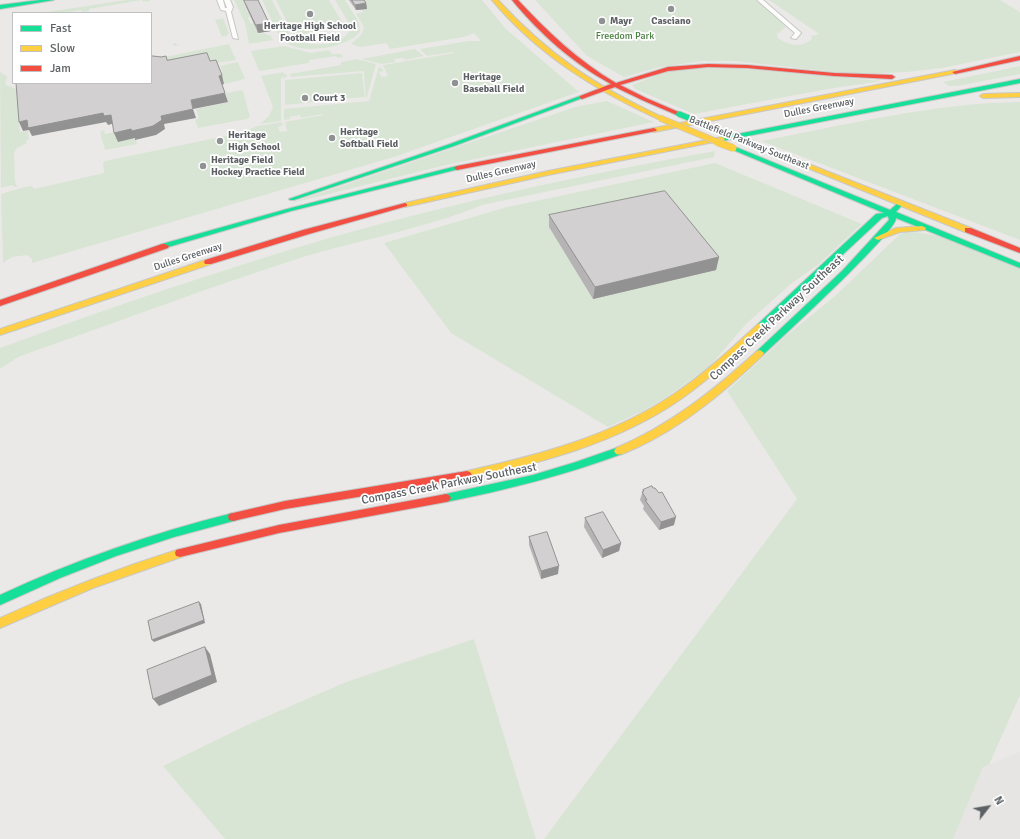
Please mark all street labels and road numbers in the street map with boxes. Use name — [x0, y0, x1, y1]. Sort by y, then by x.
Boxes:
street label: Dulles Greenway — [783, 95, 855, 121]
street label: Battlefield Parkway Southeast — [687, 113, 811, 173]
street label: Dulles Greenway — [465, 158, 537, 186]
street label: Dulles Greenway — [152, 240, 224, 274]
street label: Compass Creek Parkway Southeast — [707, 252, 847, 384]
street label: Compass Creek Parkway Southeast — [360, 460, 538, 508]

